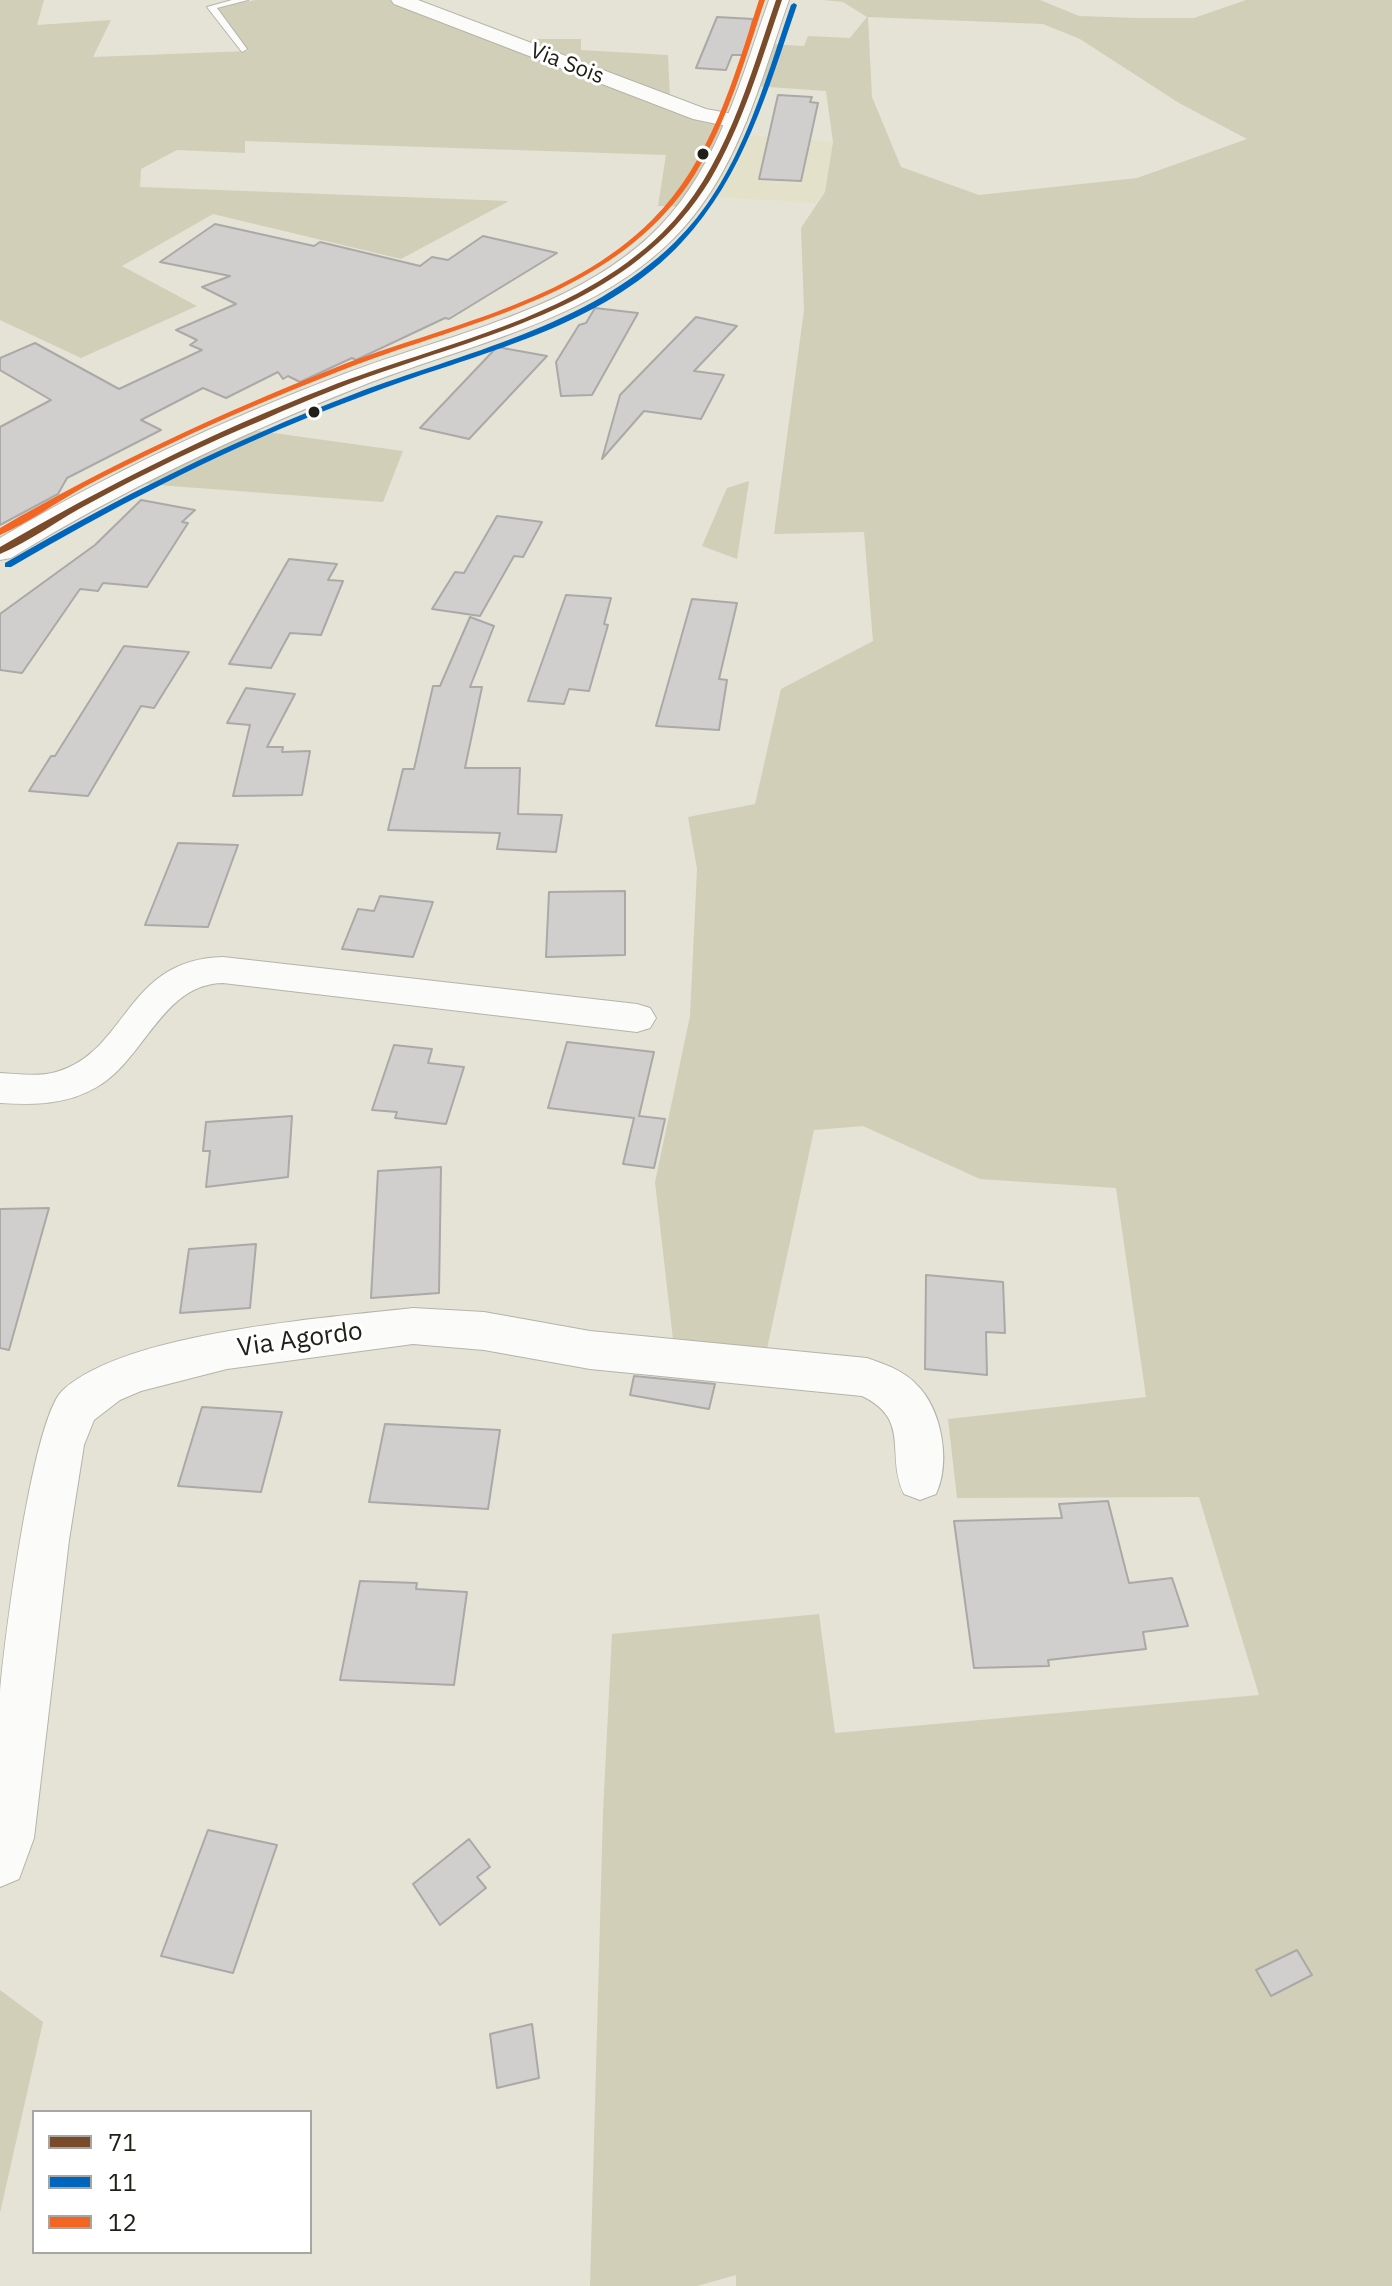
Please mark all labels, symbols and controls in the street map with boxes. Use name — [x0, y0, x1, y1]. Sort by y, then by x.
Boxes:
street label: Via Sois — [526, 38, 608, 90]
unlabelled marker — [695, 146, 711, 162]
unlabelled marker — [306, 404, 322, 420]
street label: Via Agordo — [235, 1316, 365, 1364]
legend — [32, 2110, 312, 2254]
text: 71 — [108, 2126, 137, 2158]
text: 11 — [108, 2166, 137, 2198]
text: 12 — [108, 2206, 137, 2238]

